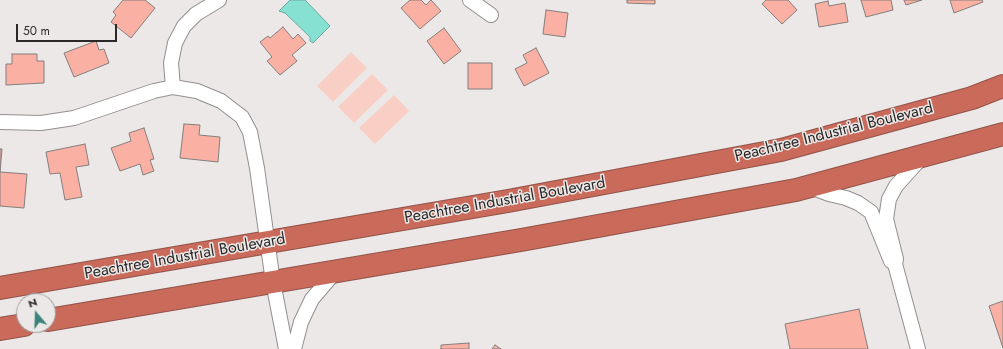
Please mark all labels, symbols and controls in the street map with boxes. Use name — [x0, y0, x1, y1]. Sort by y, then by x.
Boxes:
scale bar — [18, 16, 119, 42]
text: 50 m — [23, 22, 50, 40]
street label: Peachtree Industrial Boulevard — [733, 99, 935, 167]
street label: Peachtree Industrial Boulevard — [403, 174, 607, 228]
street label: Peachtree Industrial Boulevard — [83, 230, 287, 284]
north arrow — [16, 293, 56, 333]
text: N — [26, 294, 39, 312]

